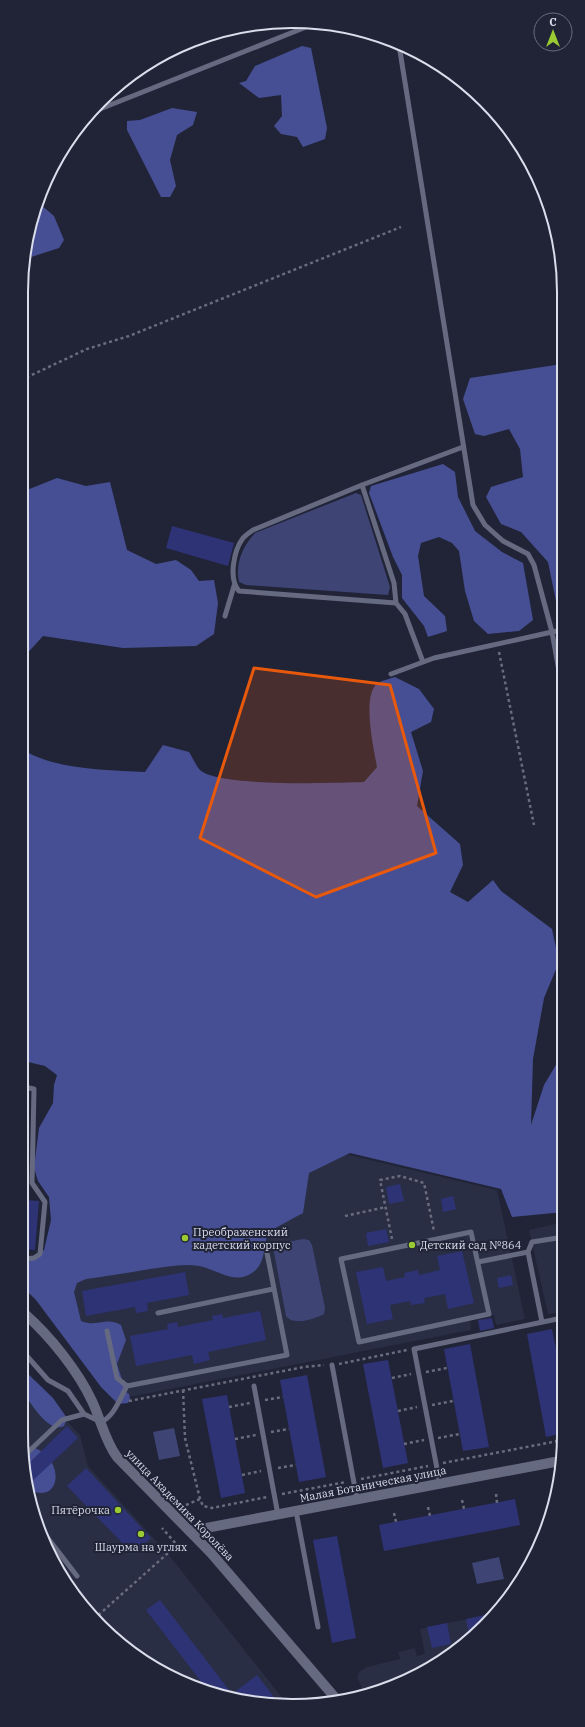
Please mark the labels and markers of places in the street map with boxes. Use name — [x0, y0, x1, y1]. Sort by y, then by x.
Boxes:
place label: Преображенский кадетский корпус — [193, 1225, 291, 1252]
marker: Преображенский кадетский корпус — [180, 1233, 190, 1243]
place label: Детский сад №864 — [420, 1238, 522, 1252]
marker: Детский сад №864 — [407, 1240, 417, 1250]
place label: Пятёрочка — [51, 1503, 110, 1517]
marker: Пятёрочка — [113, 1505, 123, 1515]
marker: Шаурма на углях — [136, 1529, 146, 1539]
place label: Шаурма на углях — [95, 1540, 187, 1554]

